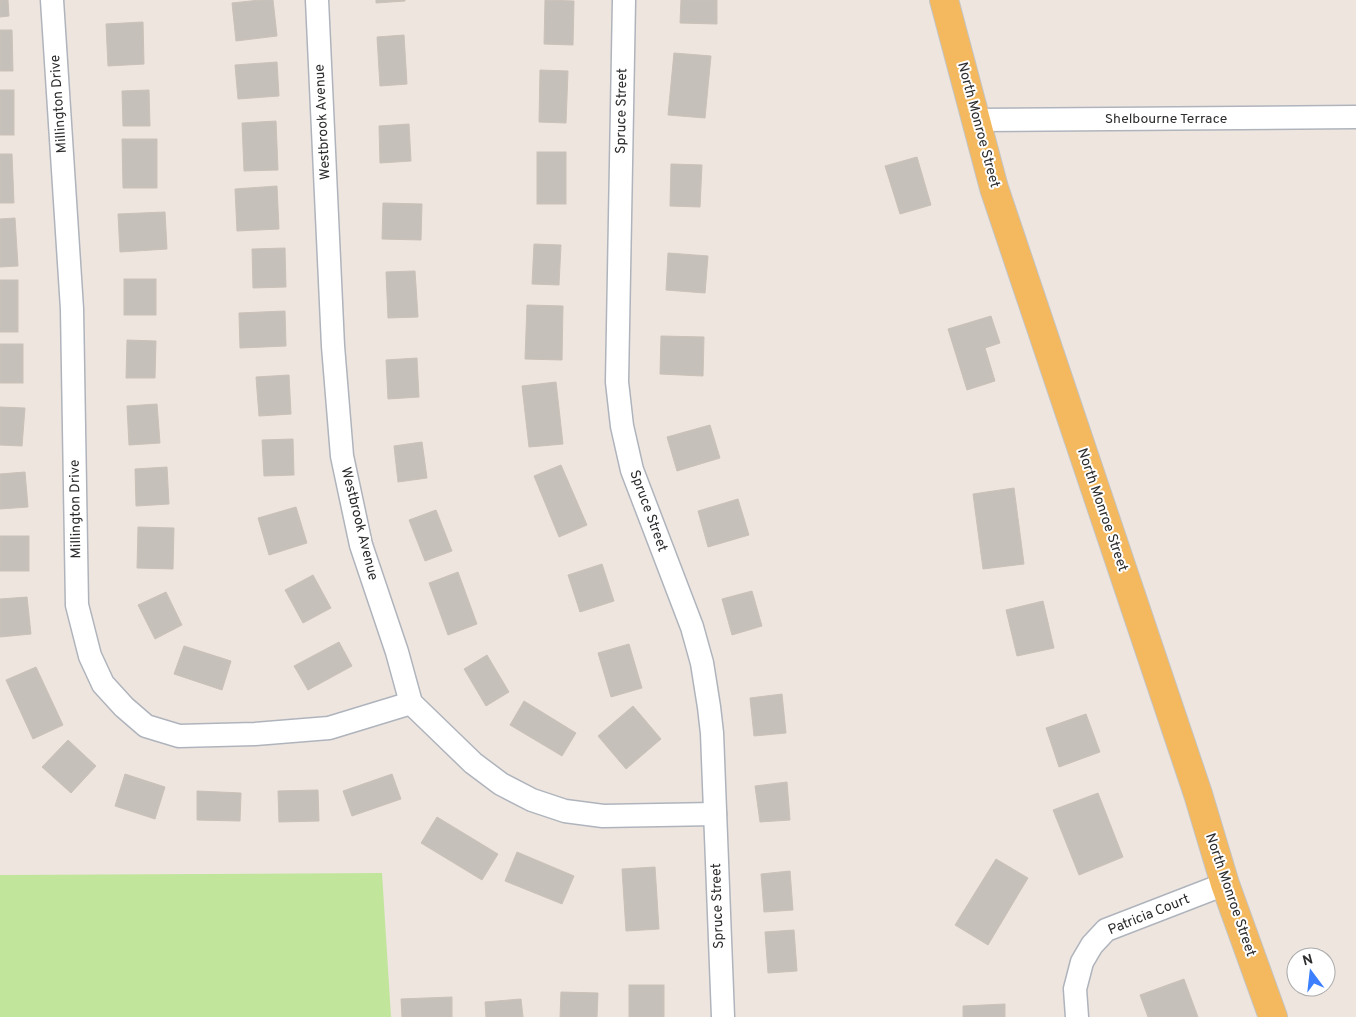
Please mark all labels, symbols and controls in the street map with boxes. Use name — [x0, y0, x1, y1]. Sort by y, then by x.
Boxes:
street label: Millington Drive — [47, 54, 71, 154]
street label: North Monroe Street — [953, 60, 1003, 190]
street label: Westbrook Avenue — [311, 64, 335, 180]
street label: Spruce Street — [613, 68, 631, 154]
street label: Shelbourne Terrace — [1105, 111, 1227, 128]
street label: North Monroe Street — [1073, 446, 1131, 574]
street label: Millington Drive — [67, 459, 85, 559]
street label: Westbrook Avenue — [337, 466, 381, 582]
street label: Spruce Street — [625, 468, 671, 554]
street label: North Monroe Street — [1201, 831, 1259, 959]
street label: Spruce Street — [708, 863, 728, 949]
street label: Patricia Court — [1106, 891, 1192, 939]
north arrow — [1286, 947, 1336, 997]
text: N — [1301, 951, 1315, 970]

